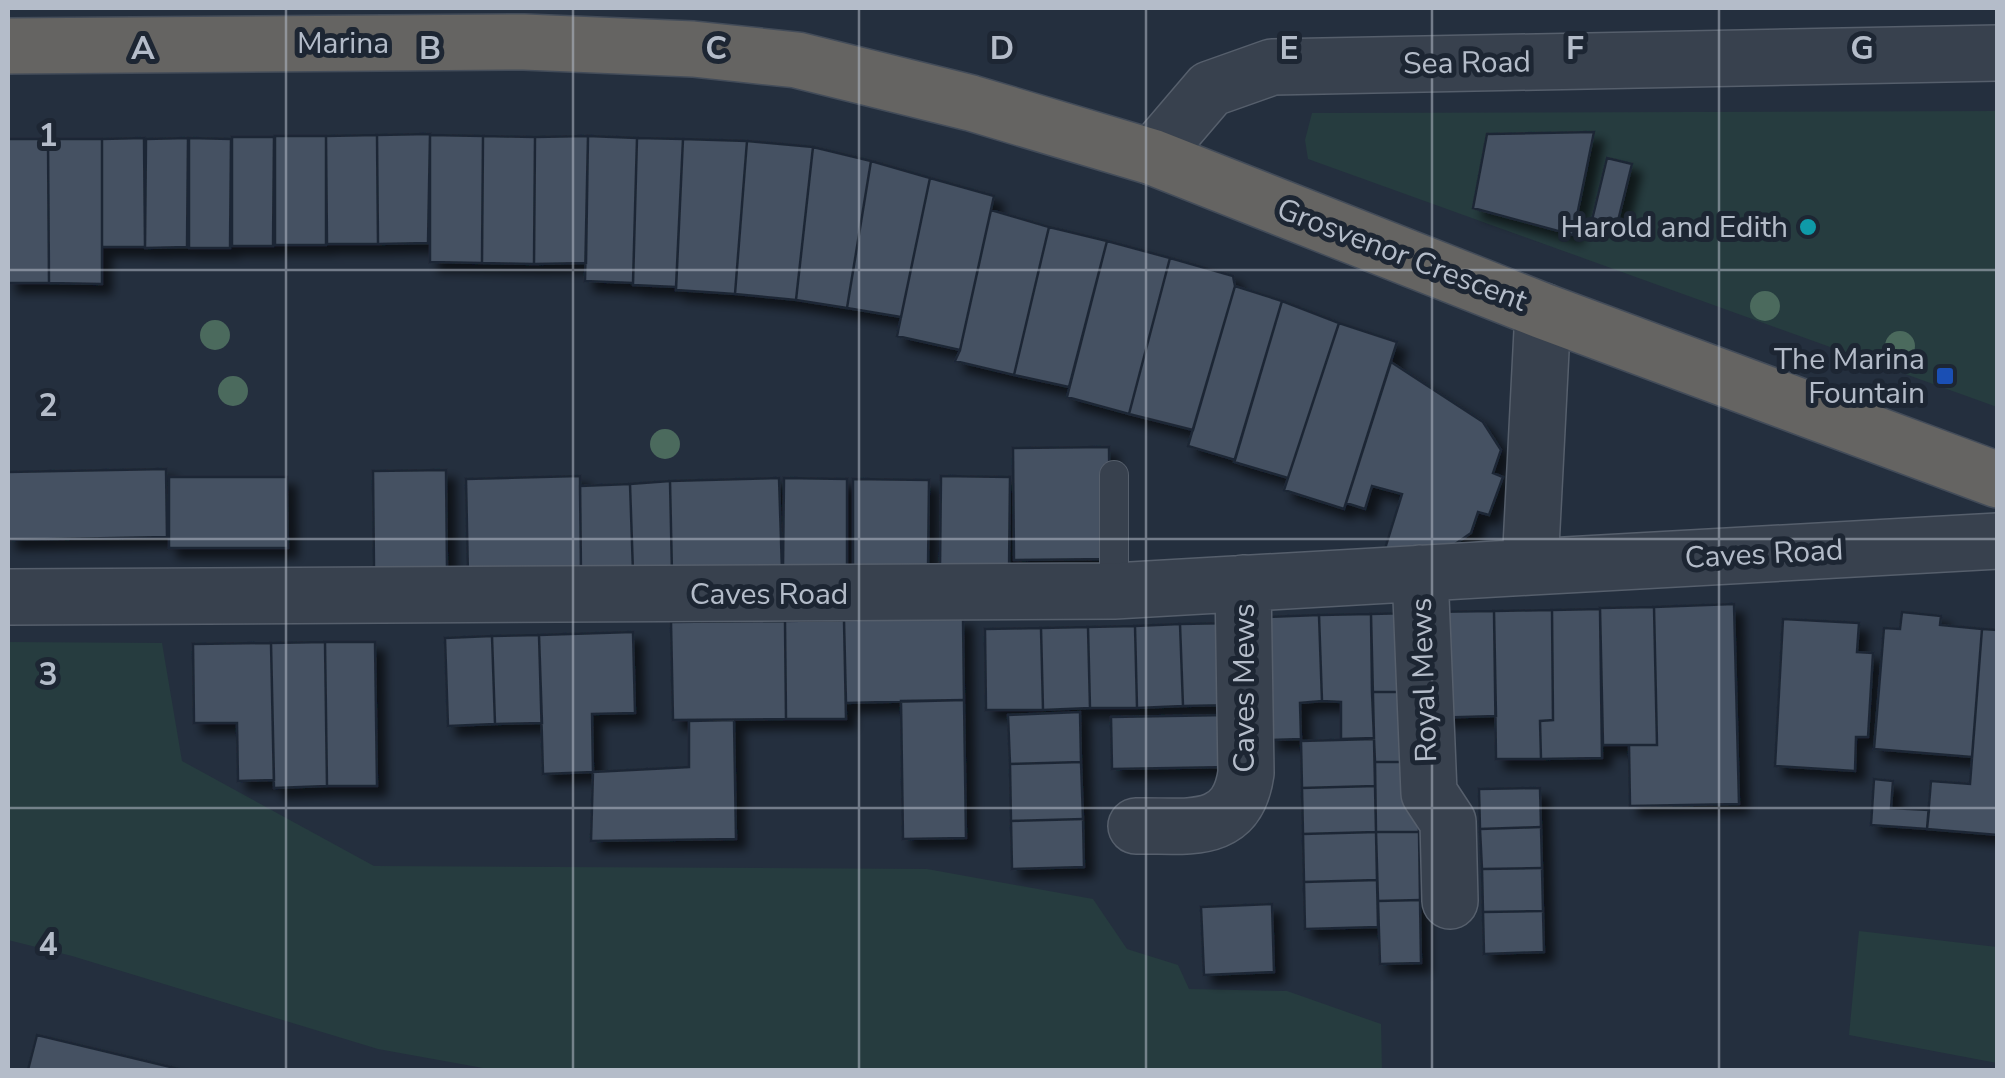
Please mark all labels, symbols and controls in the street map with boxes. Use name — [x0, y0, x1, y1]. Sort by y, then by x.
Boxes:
street label: Marina — [297, 23, 389, 64]
text: A — [131, 27, 155, 70]
text: B — [419, 27, 441, 70]
text: C — [705, 27, 727, 70]
text: D — [990, 27, 1014, 70]
text: E — [1279, 27, 1299, 70]
text: F — [1566, 27, 1584, 70]
text: G — [1850, 27, 1874, 70]
street label: Sea Road — [1403, 41, 1531, 85]
text: 1 — [38, 114, 58, 157]
street label: Grosvenor Crescent — [1271, 188, 1533, 322]
place label: Harold and Edith — [1561, 207, 1788, 248]
marker: Harold and Edith — [1797, 216, 1819, 238]
place label: The Marina Fountain — [1774, 339, 1925, 414]
marker: The Marina Fountain — [1934, 365, 1956, 387]
text: 2 — [38, 384, 58, 427]
street label: Caves Road — [1684, 529, 1844, 579]
street label: Caves Road — [690, 574, 848, 615]
street label: Royal Mews — [1401, 597, 1447, 763]
street label: Caves Mews — [1224, 603, 1265, 773]
text: 3 — [38, 653, 58, 696]
text: 4 — [38, 923, 58, 966]

